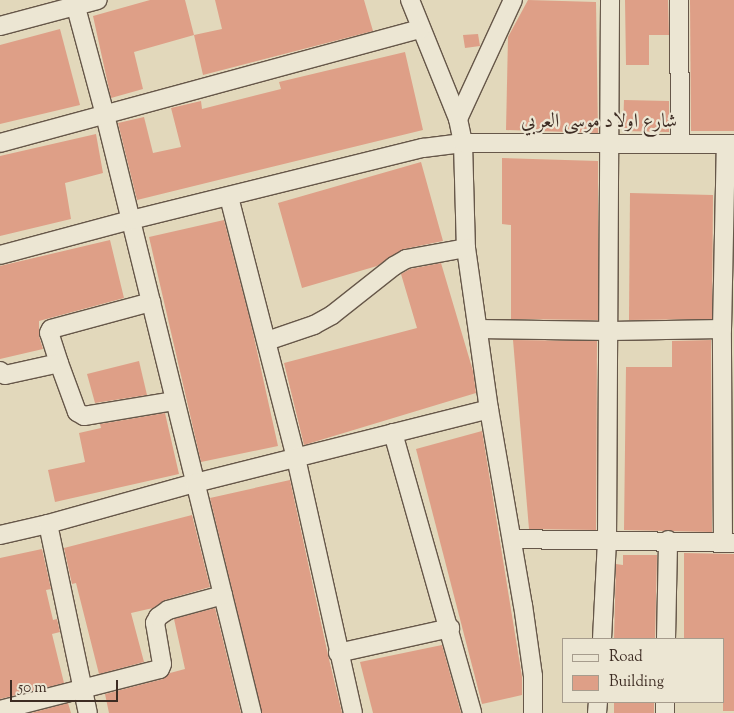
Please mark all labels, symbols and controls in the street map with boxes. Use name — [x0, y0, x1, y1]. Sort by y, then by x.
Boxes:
street label: شارع اولاد موسى العربي — [521, 110, 677, 134]
legend — [562, 638, 724, 703]
text: Road — [609, 647, 643, 668]
scale bar — [12, 670, 120, 702]
text: Building — [609, 672, 664, 693]
text: 50 m — [18, 678, 47, 699]

